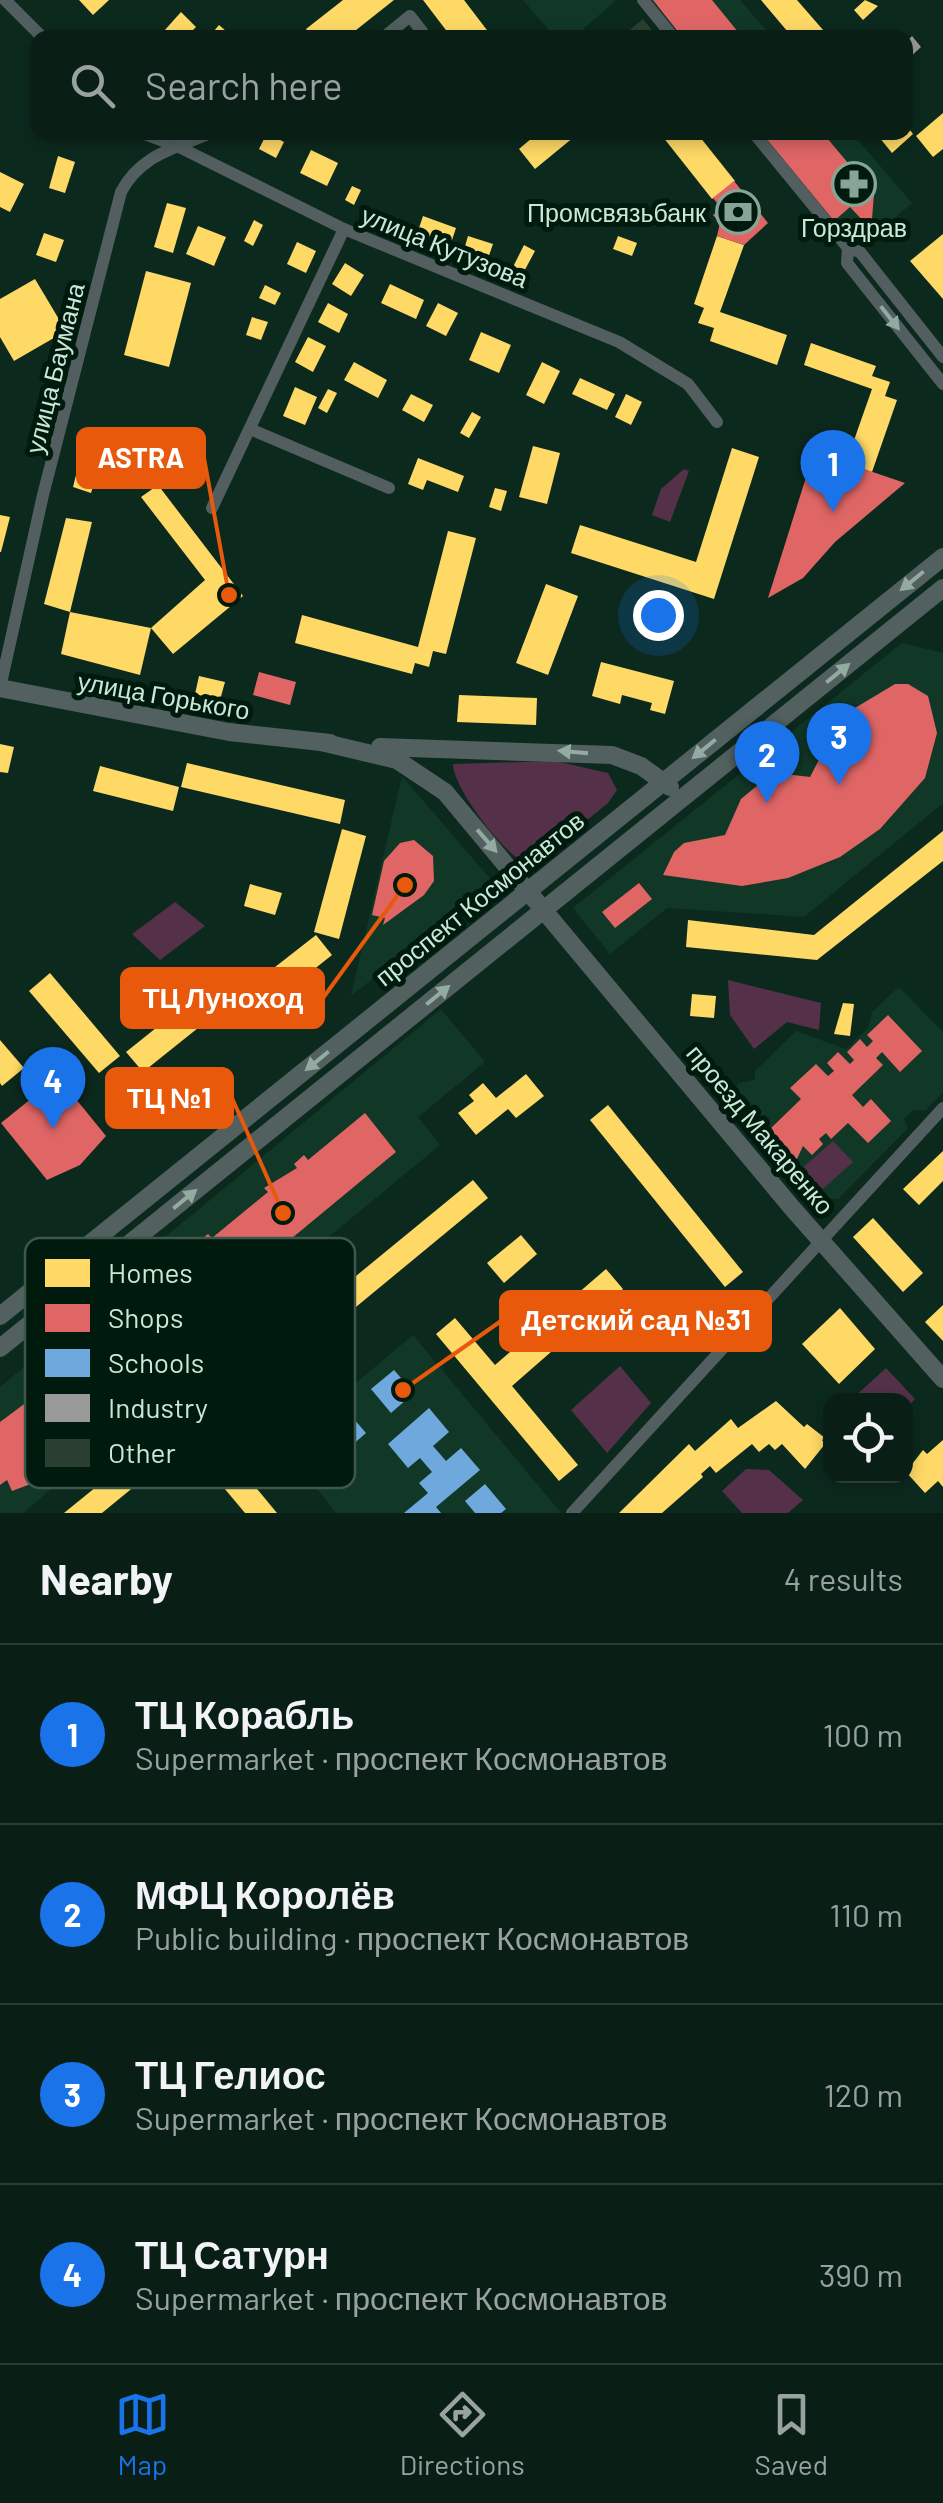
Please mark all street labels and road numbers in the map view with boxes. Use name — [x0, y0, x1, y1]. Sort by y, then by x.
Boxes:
street label: улица Кутузова — [357, 199, 533, 293]
street label: улица Баумана — [18, 279, 90, 456]
street label: улица Горького — [76, 665, 252, 725]
street label: проспект Космонавтов — [369, 805, 589, 991]
street label: проезд Макаренко — [681, 1038, 841, 1220]

